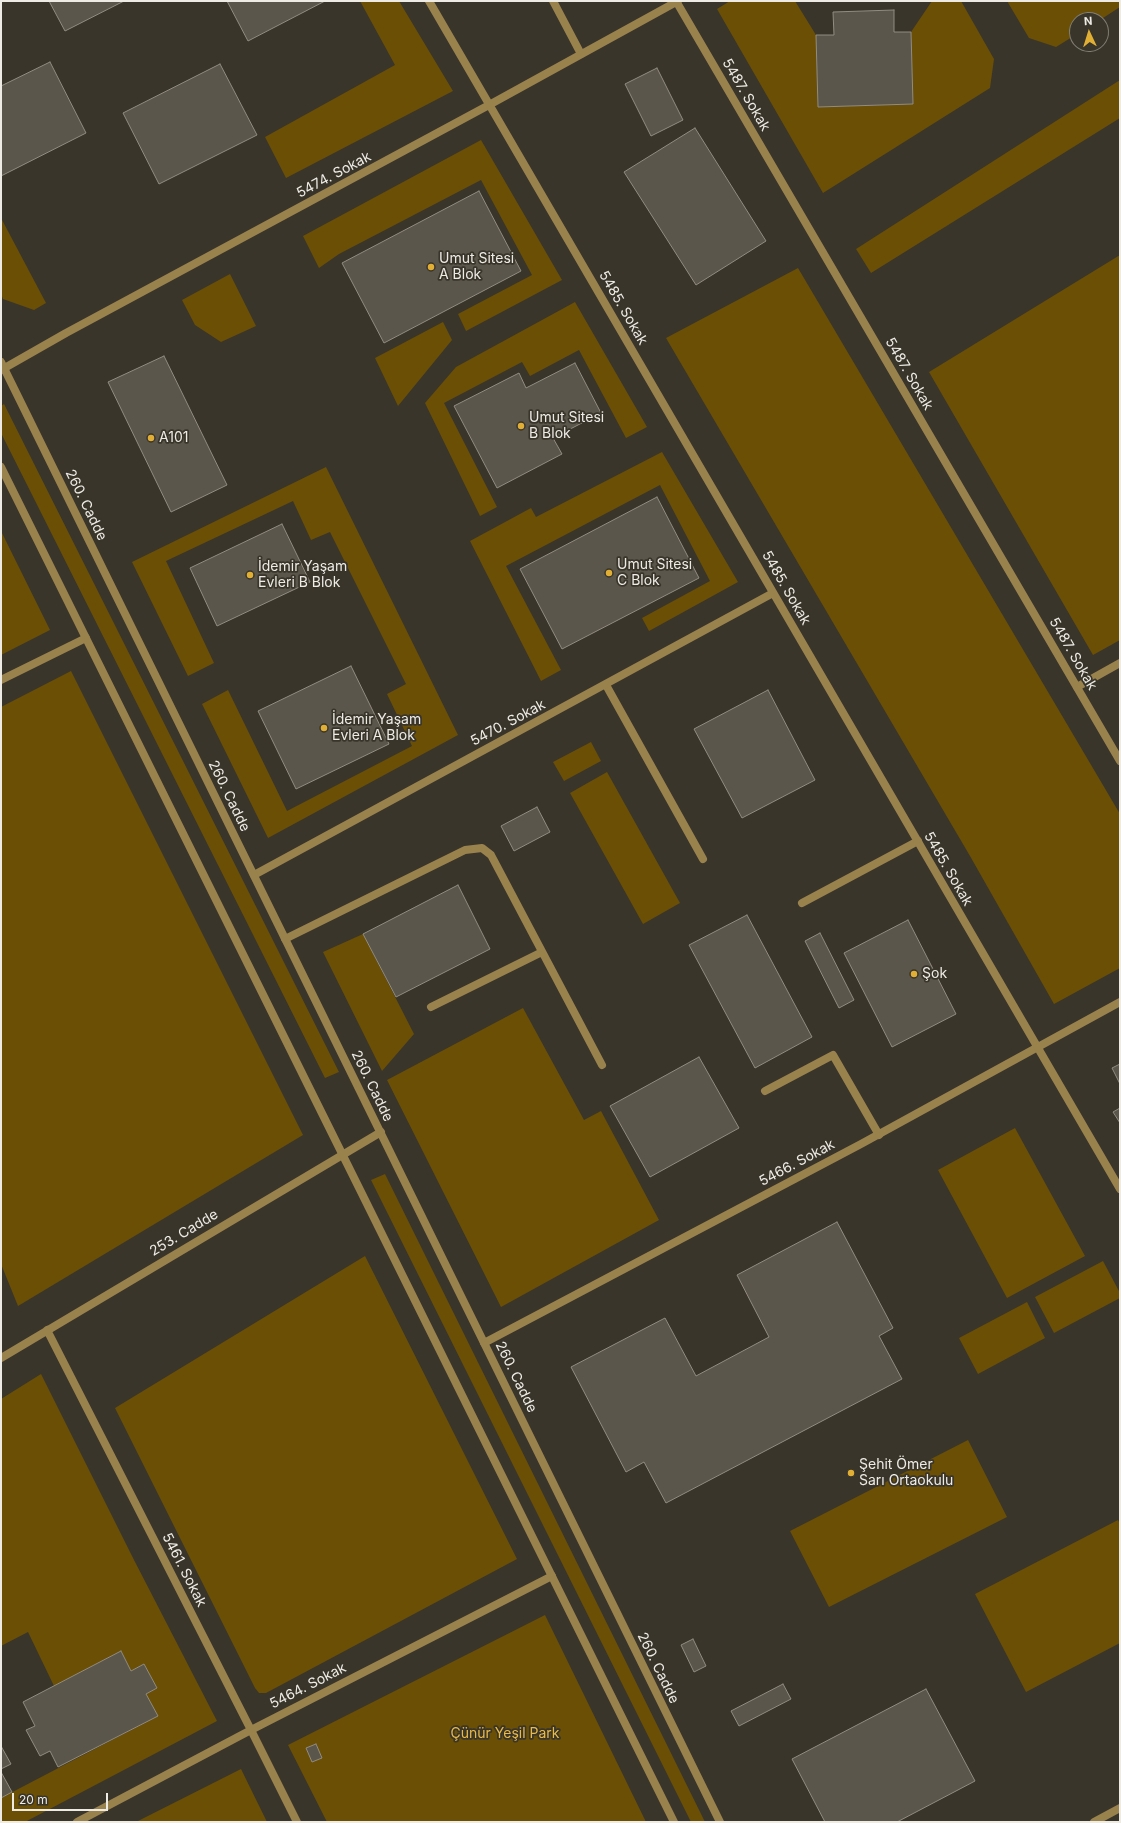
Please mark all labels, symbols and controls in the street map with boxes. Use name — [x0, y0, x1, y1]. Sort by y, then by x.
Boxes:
north arrow — [1069, 12, 1109, 52]
text: N — [1084, 14, 1093, 28]
street label: 5487. Sokak — [718, 56, 774, 134]
street label: 5474. Sokak — [294, 148, 374, 202]
place label: Umut Sitesi A Blok — [439, 251, 514, 284]
marker: Umut Sitesi A Blok — [426, 262, 436, 272]
street label: 5485. Sokak — [595, 268, 651, 348]
street label: 5487. Sokak — [881, 335, 937, 413]
place label: Umut Sitesi B Blok — [529, 410, 604, 442]
marker: Umut Sitesi B Blok — [516, 421, 526, 431]
place label: A101 — [159, 430, 188, 446]
marker: A101 — [146, 433, 156, 443]
street label: 260. Cadde — [62, 467, 110, 543]
street label: 5485. Sokak — [758, 548, 814, 628]
place label: Umut Sitesi C Blok — [617, 557, 692, 590]
place label: İdemir Yaşam Evleri B Blok — [258, 559, 347, 592]
marker: Umut Sitesi C Blok — [604, 568, 614, 578]
marker: İdemir Yaşam Evleri B Blok — [245, 570, 255, 580]
street label: 5487. Sokak — [1045, 615, 1101, 693]
street label: 5470. Sokak — [468, 696, 548, 750]
place label: İdemir Yaşam Evleri A Blok — [332, 712, 421, 744]
marker: İdemir Yaşam Evleri A Blok — [319, 723, 329, 733]
street label: 260. Cadde — [205, 758, 253, 834]
street label: 5485. Sokak — [920, 829, 976, 909]
place label: Şok — [922, 966, 947, 982]
marker: Şok — [909, 969, 919, 979]
street label: 260. Cadde — [348, 1048, 396, 1124]
street label: 5466. Sokak — [756, 1136, 838, 1190]
street label: 253. Cadde — [147, 1206, 221, 1260]
street label: 260. Cadde — [492, 1339, 540, 1415]
place label: Şehit Ömer Sarı Ortaokulu — [859, 1457, 953, 1490]
marker: Şehit Ömer Sarı Ortaokulu — [846, 1468, 856, 1478]
street label: 5461. Sokak — [158, 1530, 210, 1610]
street label: 260. Cadde — [634, 1630, 682, 1706]
street label: 5464. Sokak — [267, 1660, 349, 1712]
park label: Çünür Yeşil Park — [451, 1726, 559, 1742]
scale bar — [14, 1785, 110, 1811]
text: 20 m — [19, 1792, 48, 1807]

